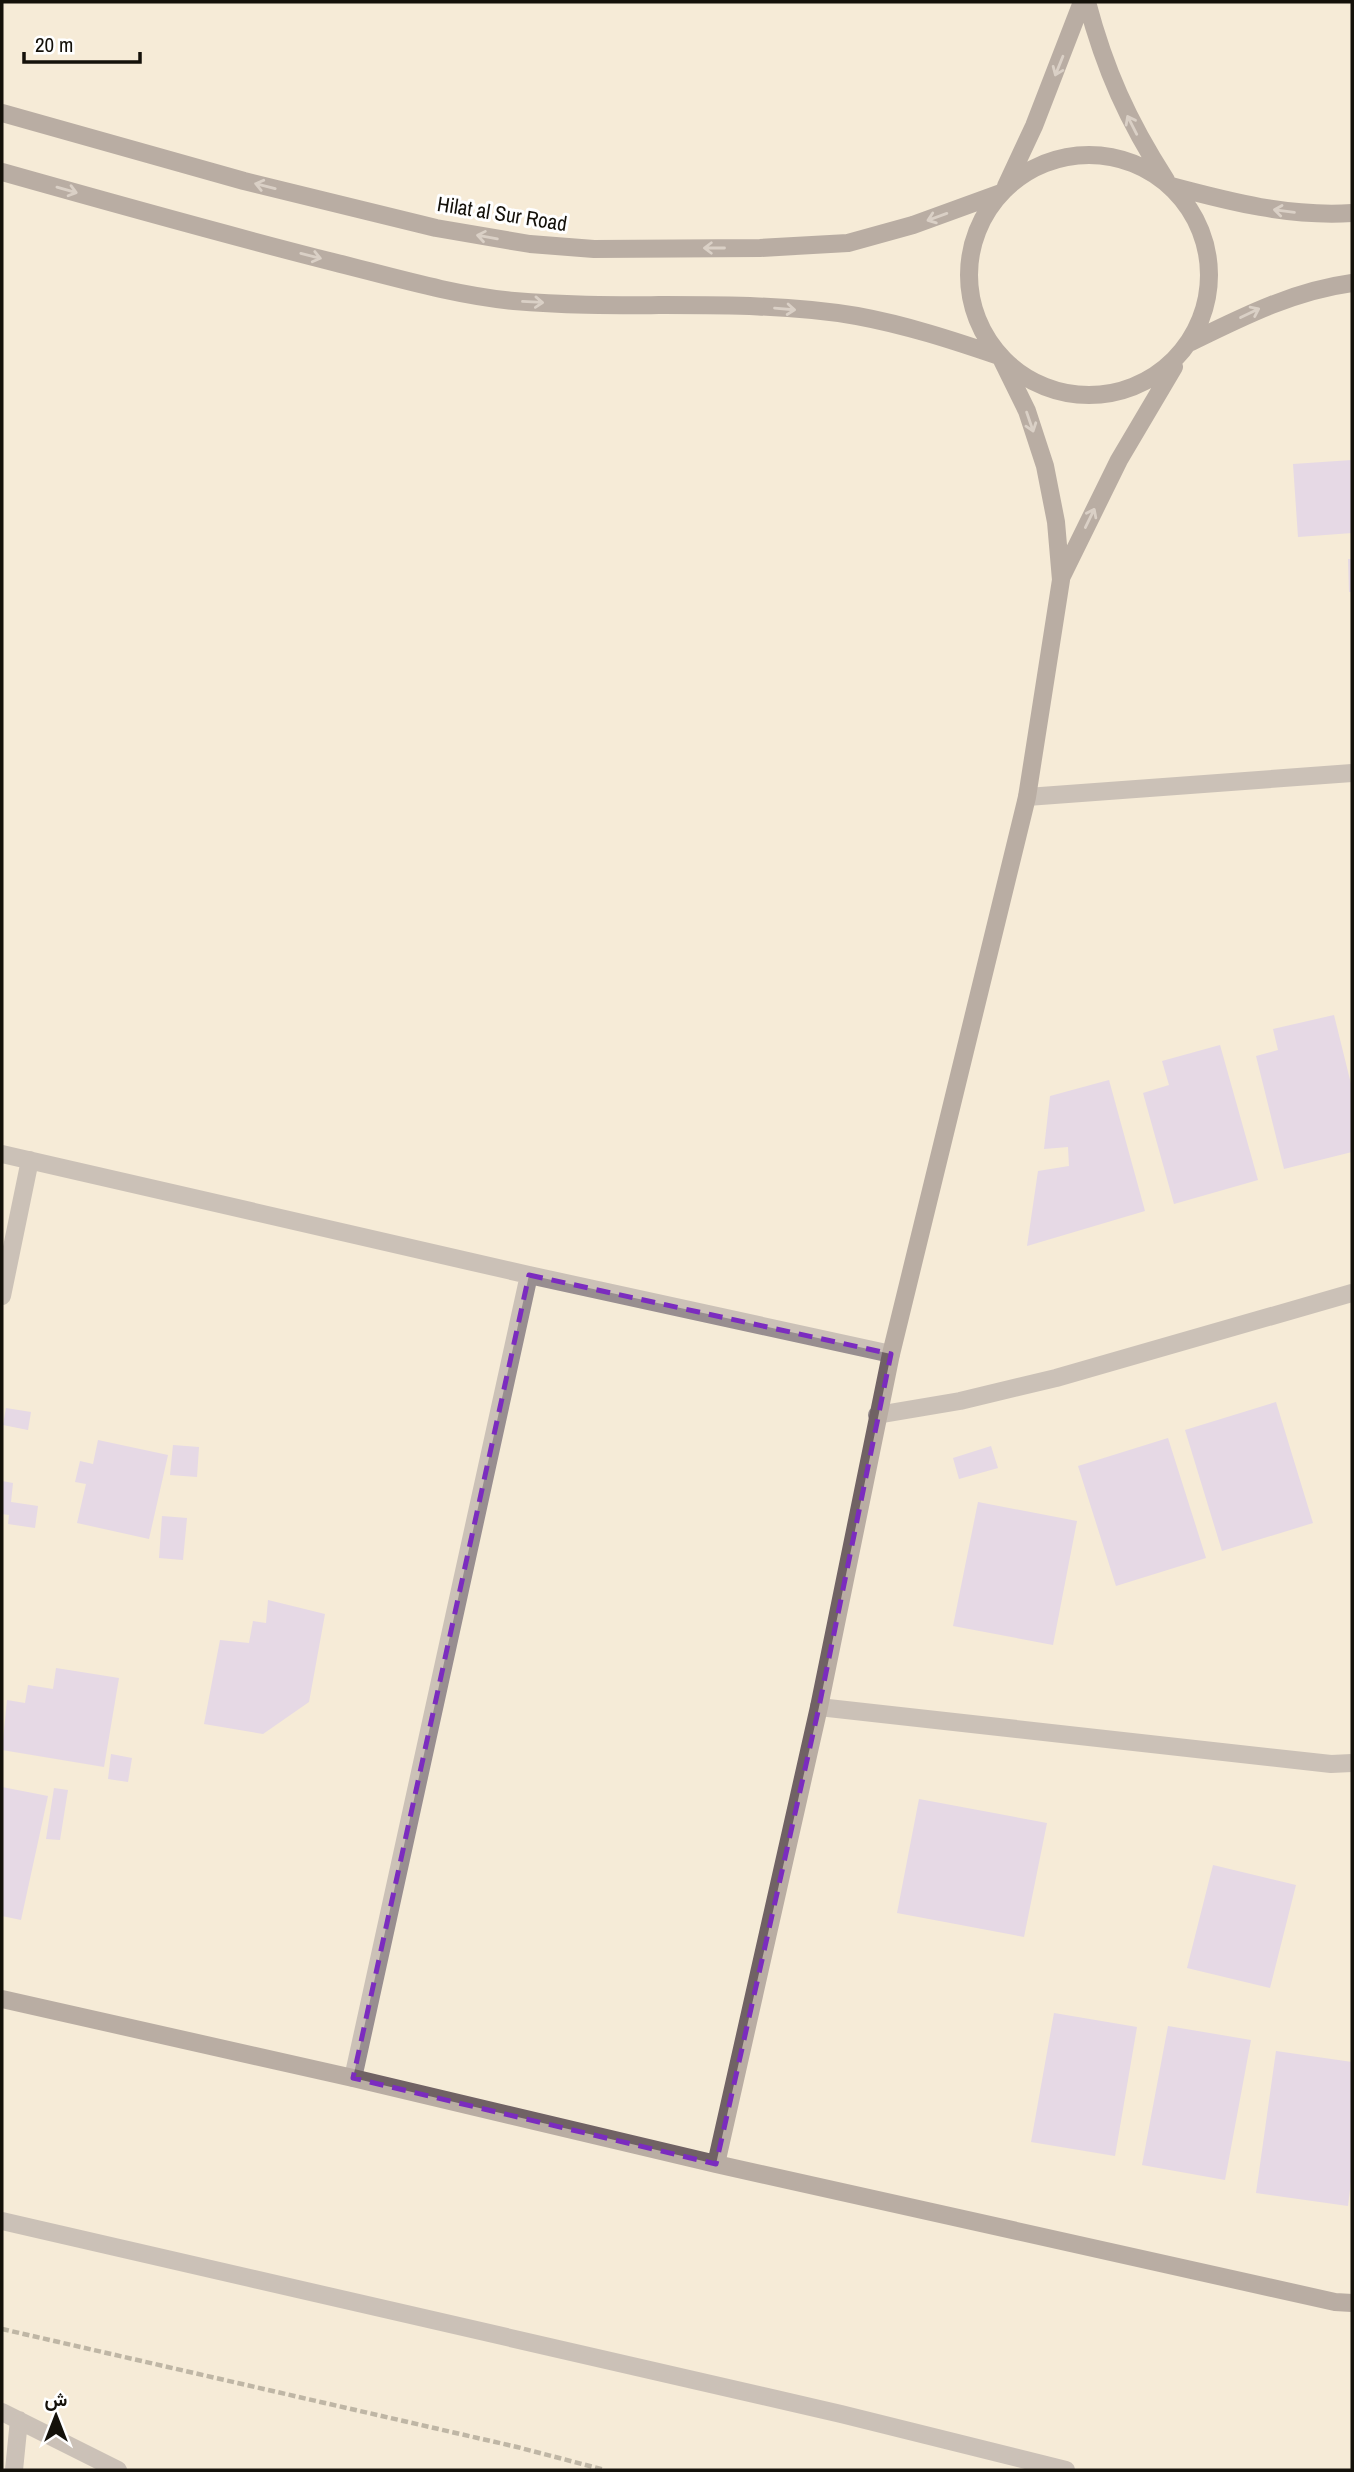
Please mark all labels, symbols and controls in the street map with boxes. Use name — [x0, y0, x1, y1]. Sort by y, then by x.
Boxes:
scale bar — [24, 21, 140, 65]
text: 20 m — [35, 30, 73, 59]
one-way arrow — [1051, 55, 1064, 76]
one-way arrow — [1125, 115, 1139, 136]
one-way arrow — [254, 179, 277, 192]
one-way arrow — [56, 185, 78, 198]
street label: Hilat al Sur Road — [435, 189, 569, 238]
one-way arrow — [1273, 205, 1296, 218]
one-way arrow — [927, 211, 949, 224]
one-way arrow — [476, 230, 499, 243]
one-way arrow — [702, 242, 725, 255]
one-way arrow — [299, 250, 322, 263]
one-way arrow — [521, 295, 544, 308]
one-way arrow — [773, 303, 796, 316]
one-way arrow — [1239, 305, 1260, 319]
one-way arrow — [1025, 410, 1037, 432]
one-way arrow — [1083, 508, 1097, 529]
north arrow — [21, 2381, 91, 2451]
text: ش — [45, 2386, 68, 2412]

